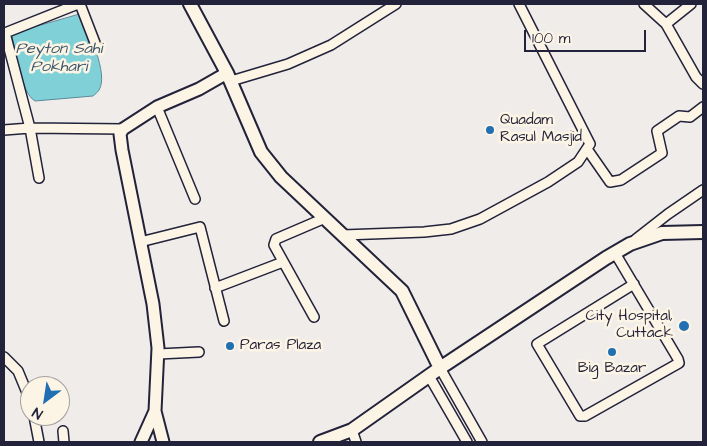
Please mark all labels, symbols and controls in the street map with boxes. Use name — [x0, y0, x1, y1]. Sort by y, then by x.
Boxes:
scale bar — [527, 20, 650, 52]
text: 100 m — [532, 28, 571, 49]
water label: Peyton Sahi Pokhari — [16, 40, 102, 78]
place label: Quadam Rasul Masjid — [500, 112, 582, 147]
marker: Quadam Rasul Masjid — [484, 124, 496, 136]
place label: City Hospital, Cuttack — [585, 308, 673, 343]
marker: City Hospital, Cuttack — [677, 319, 691, 333]
place label: Paras Plaza — [240, 337, 321, 355]
marker: Paras Plaza — [224, 340, 236, 352]
marker: Big Bazar — [606, 346, 618, 358]
place label: Big Bazar — [578, 360, 646, 378]
north arrow — [20, 376, 70, 426]
text: N — [29, 402, 47, 424]

